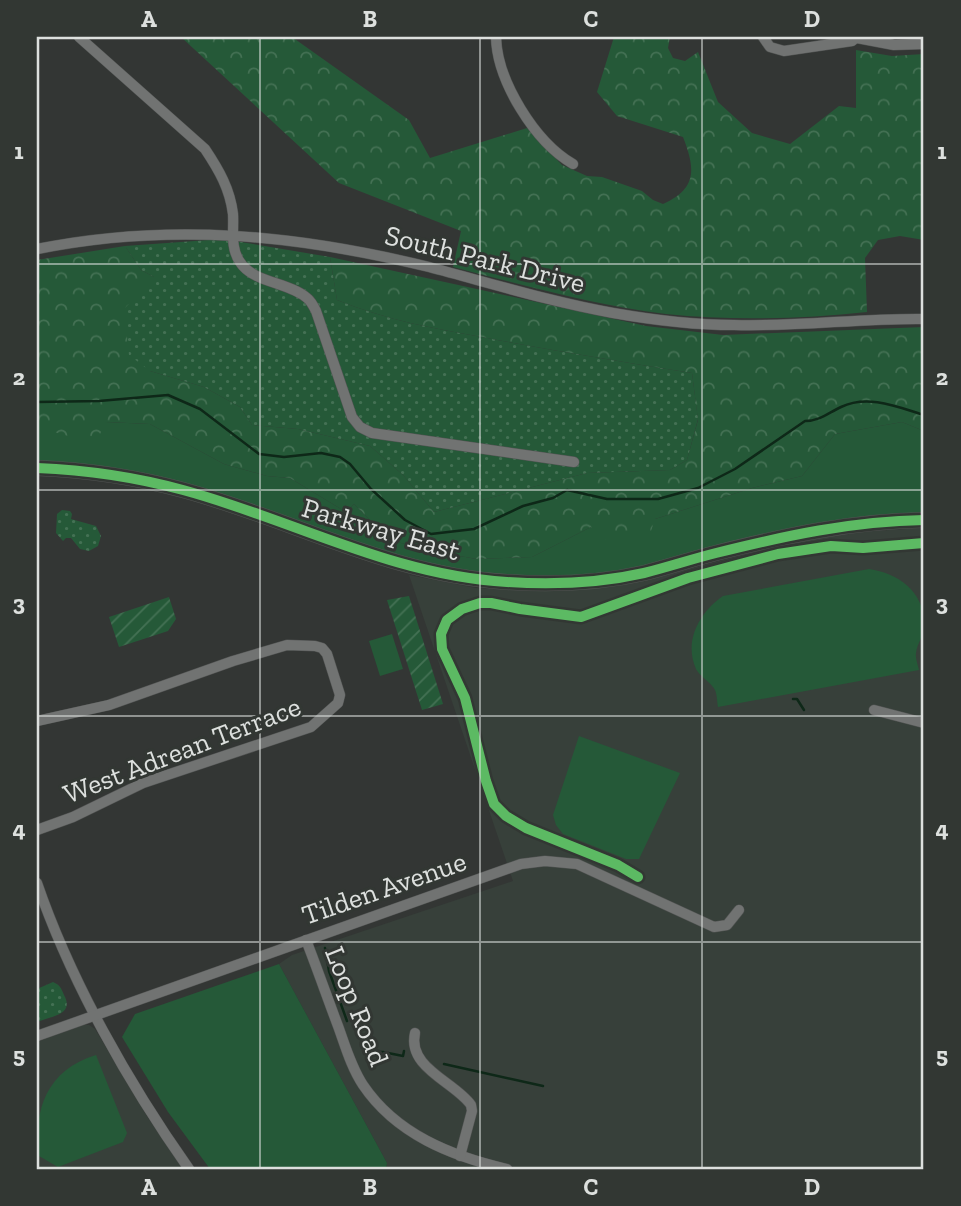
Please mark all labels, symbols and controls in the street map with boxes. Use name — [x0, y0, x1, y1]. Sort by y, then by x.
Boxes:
text: A — [141, 5, 157, 33]
text: B — [363, 5, 377, 33]
text: C — [584, 5, 598, 33]
text: D — [804, 5, 820, 33]
text: 1 — [14, 137, 24, 165]
text: 1 — [937, 137, 947, 165]
street label: South Park Drive — [382, 218, 588, 300]
text: 2 — [13, 363, 25, 391]
text: 2 — [936, 363, 948, 391]
street label: Parkway East — [298, 491, 464, 567]
text: 3 — [13, 589, 25, 617]
text: 3 — [936, 589, 948, 617]
street label: West Adrean Terrace — [59, 690, 305, 810]
text: 4 — [12, 815, 26, 843]
text: 4 — [935, 815, 949, 843]
street label: Tilden Avenue — [298, 844, 470, 932]
street label: Loop Road — [318, 941, 396, 1071]
text: 5 — [13, 1041, 25, 1069]
text: 5 — [936, 1041, 948, 1069]
text: A — [141, 1173, 157, 1201]
text: B — [363, 1173, 377, 1201]
text: C — [584, 1173, 598, 1201]
text: D — [804, 1173, 820, 1201]

